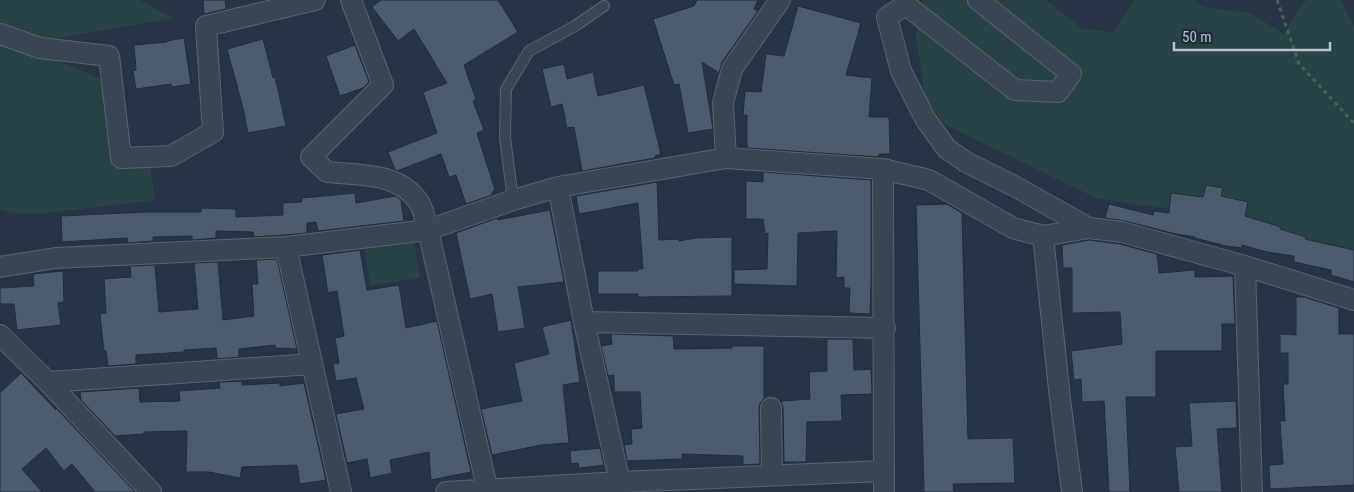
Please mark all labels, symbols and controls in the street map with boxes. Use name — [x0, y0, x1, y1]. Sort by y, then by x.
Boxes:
scale bar — [1174, 20, 1330, 52]
text: 50 m — [1182, 28, 1212, 46]

